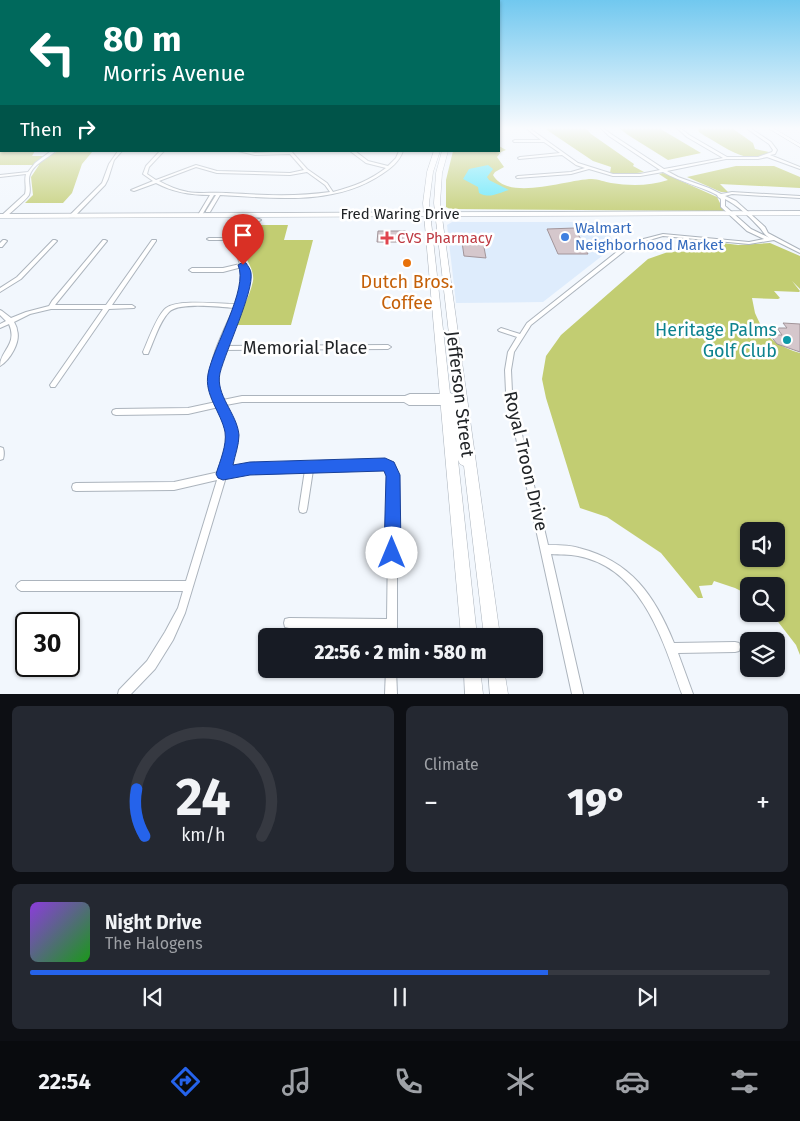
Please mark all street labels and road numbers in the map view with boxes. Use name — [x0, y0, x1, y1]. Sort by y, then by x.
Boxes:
street label: Fred Waring Drive — [340, 205, 460, 223]
street label: Jefferson Street — [441, 330, 479, 459]
street label: Memorial Place — [243, 337, 367, 359]
street label: Royal Troon Drive — [499, 389, 553, 533]

